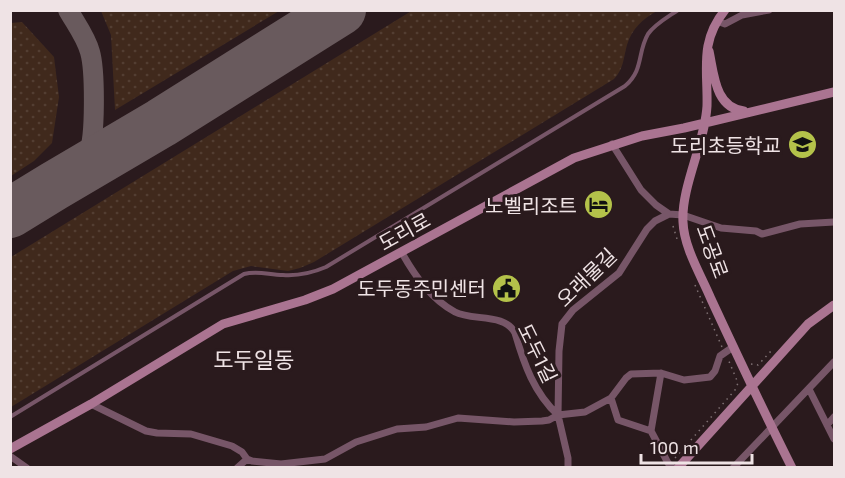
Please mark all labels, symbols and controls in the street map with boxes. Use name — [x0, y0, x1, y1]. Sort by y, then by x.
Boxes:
school or university icon: 도리초등학교 — [786, 129, 818, 161]
place label: 도리초등학교 — [671, 133, 781, 157]
hotel icon: 노벨리조트 — [582, 189, 614, 221]
place label: 노벨리조트 — [485, 193, 577, 217]
street label: 도리로 — [374, 207, 434, 255]
street label: 도공로 — [692, 221, 734, 281]
street label: 오래물길 — [551, 243, 621, 311]
public building icon: 도두동주민센터 — [491, 272, 523, 304]
place label: 도두동주민센터 — [357, 276, 486, 300]
street label: 도두1길 — [513, 319, 563, 387]
district label: 도두일동 — [214, 346, 294, 372]
scale bar — [641, 427, 752, 465]
text: 100 m — [650, 436, 699, 458]

